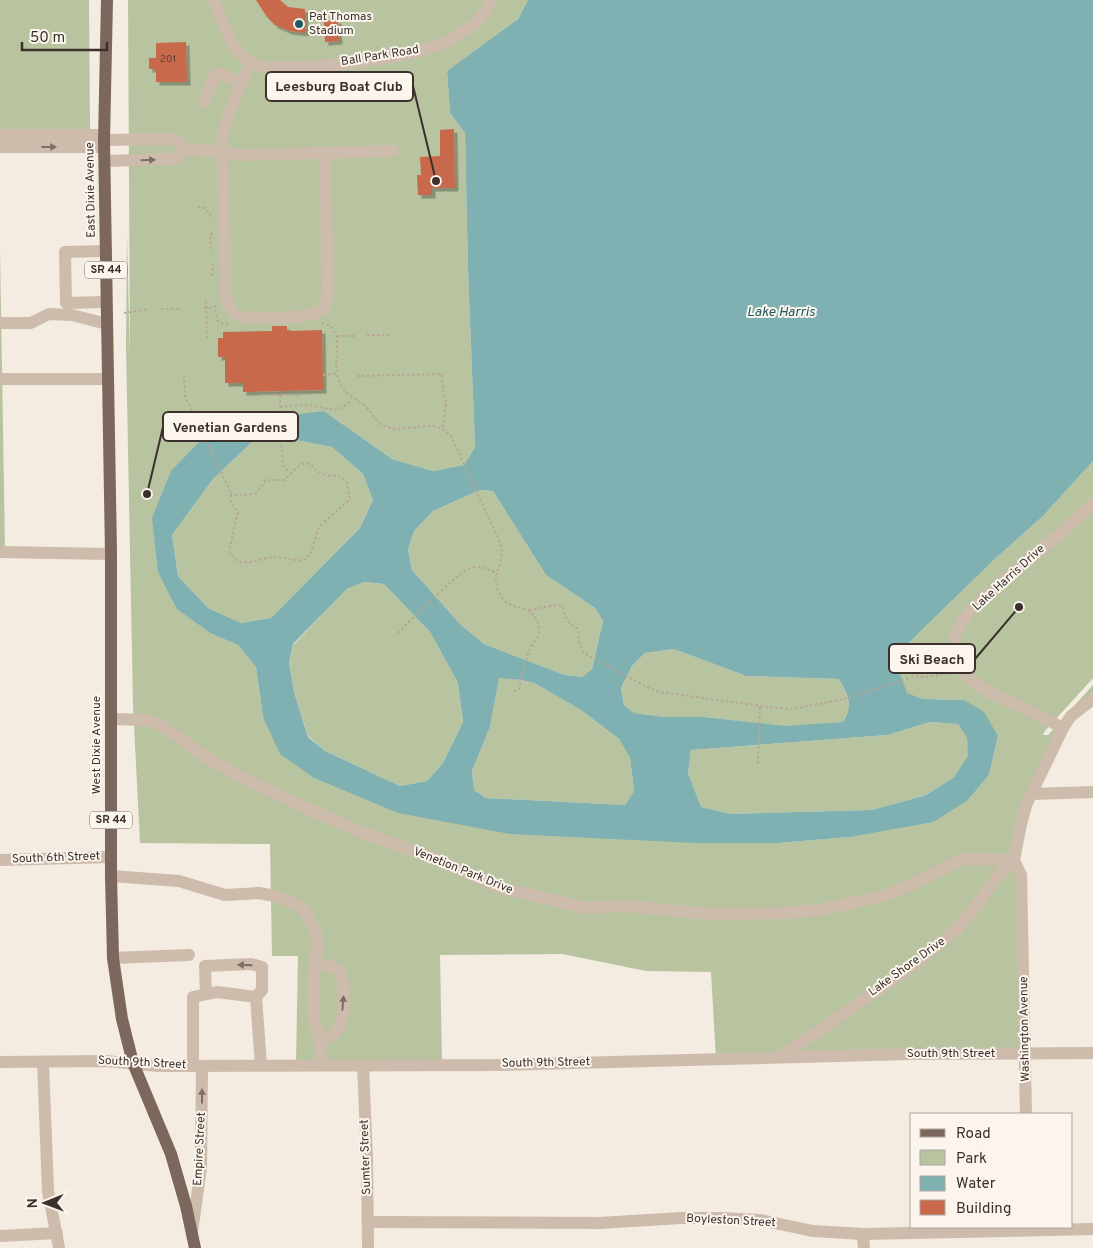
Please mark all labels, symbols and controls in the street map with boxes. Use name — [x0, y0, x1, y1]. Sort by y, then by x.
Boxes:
place label: Pat Thomas Stadium — [309, 9, 372, 39]
marker: Pat Thomas Stadium — [293, 18, 305, 30]
scale bar — [22, 20, 108, 52]
text: 50 m — [30, 29, 65, 48]
street label: Ball Park Road — [340, 42, 420, 70]
house number: 201 — [160, 53, 176, 66]
callout: Leesburg Boat Club — [266, 72, 413, 101]
text: Leesburg Boat Club — [275, 79, 403, 96]
street label: East Dixie Avenue — [82, 142, 100, 238]
one-way arrow — [41, 143, 57, 151]
one-way arrow — [140, 156, 156, 164]
road number: SR 44 — [85, 262, 127, 278]
water label: Lake Harris — [747, 304, 816, 321]
callout: Venetian Gardens — [163, 412, 298, 441]
text: Venetian Gardens — [172, 420, 288, 437]
street label: Lake Harris Drive — [969, 541, 1049, 615]
callout: Ski Beach — [889, 644, 975, 673]
text: Ski Beach — [899, 652, 965, 669]
street label: West Dixie Avenue — [89, 696, 105, 794]
road number: SR 44 — [90, 812, 132, 828]
street label: Venetion Park Drive — [411, 844, 515, 898]
street label: South 6th Street — [12, 848, 100, 868]
street label: Lake Shore Drive — [865, 934, 949, 1000]
one-way arrow — [237, 961, 253, 969]
street label: Washington Avenue — [1016, 976, 1034, 1082]
one-way arrow — [339, 995, 347, 1011]
street label: South 9th Street — [907, 1046, 995, 1062]
street label: South 9th Street — [97, 1053, 187, 1073]
street label: South 9th Street — [502, 1054, 590, 1072]
one-way arrow — [198, 1088, 206, 1104]
street label: Empire Street — [190, 1112, 210, 1186]
legend — [910, 1113, 1073, 1228]
street label: Sumter Street — [357, 1119, 375, 1195]
text: Road — [956, 1125, 991, 1144]
text: Park — [956, 1150, 987, 1169]
text: Water — [956, 1175, 996, 1194]
north arrow — [20, 1178, 70, 1228]
text: N — [25, 1198, 42, 1208]
text: Building — [956, 1200, 1011, 1219]
street label: Boyleston Street — [686, 1211, 776, 1231]

